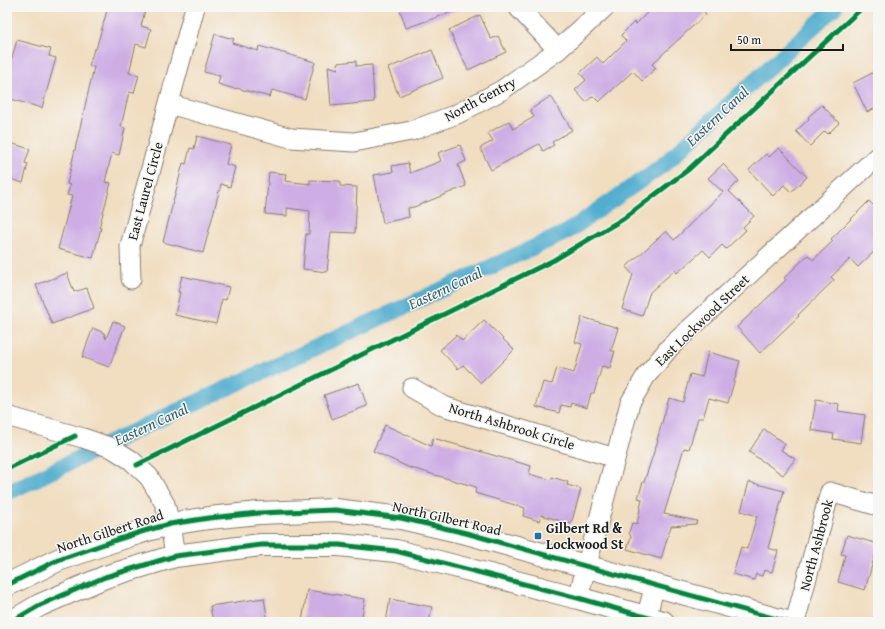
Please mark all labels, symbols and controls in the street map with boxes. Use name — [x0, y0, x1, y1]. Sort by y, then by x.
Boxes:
scale bar — [731, 26, 843, 52]
text: 50 m — [737, 31, 761, 48]
street label: North Gentry — [441, 72, 519, 126]
water label: Eastern Canal — [680, 81, 753, 151]
street label: East Laurel Circle — [122, 139, 168, 242]
water label: Eastern Canal — [404, 262, 485, 315]
street label: East Lockwood Street — [650, 270, 754, 370]
street label: North Ashbrook Circle — [447, 397, 578, 455]
water label: Eastern Canal — [110, 398, 191, 451]
street label: North Gilbert Road — [391, 496, 504, 540]
street label: North Ashbrook — [794, 496, 838, 593]
street label: North Gilbert Road — [54, 504, 166, 558]
place label: Gilbert Rd & Lockwood St — [546, 518, 624, 554]
marker: Gilbert Rd & Lockwood St — [533, 531, 543, 541]

